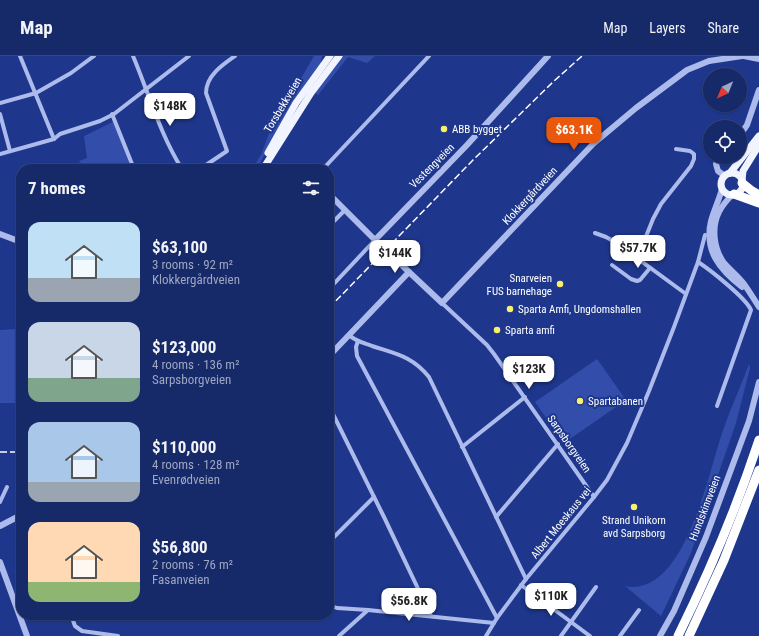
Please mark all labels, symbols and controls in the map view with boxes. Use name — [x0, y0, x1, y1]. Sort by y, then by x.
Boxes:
text: Map — [20, 16, 53, 39]
text: Map — [603, 20, 627, 36]
text: Layers — [649, 20, 686, 36]
text: Share — [708, 20, 739, 36]
north arrow — [703, 68, 747, 112]
map controls — [703, 68, 747, 164]
street label: Torsbekkveien — [261, 75, 305, 135]
pin: $148K — [142, 93, 198, 127]
text: $148K — [153, 98, 187, 113]
pin: $63.1K — [541, 117, 607, 151]
button: locate — [703, 120, 747, 164]
text: $63.1K — [555, 122, 593, 137]
place label: ABB bygget — [452, 123, 502, 136]
marker: ABB bygget — [439, 124, 449, 134]
street label: Vestengveien — [407, 141, 457, 191]
street label: Klokkergårdveien — [500, 164, 560, 228]
icon: filters — [300, 177, 322, 199]
text: 7 homes — [28, 178, 86, 198]
pin: $57.7K — [605, 235, 671, 269]
text: $63,100 — [152, 237, 208, 257]
icon: home — [60, 238, 108, 286]
pin: $144K — [367, 240, 423, 274]
text: $57.7K — [619, 240, 657, 255]
text: $144K — [378, 245, 412, 260]
text: 3 rooms · 92 m² — [152, 257, 233, 272]
text: Klokkergårdveien — [152, 272, 240, 287]
place label: Snarveien FUS barnehage — [487, 272, 552, 298]
marker: Snarveien FUS barnehage — [555, 279, 565, 289]
place label: Sparta Amfi, Ungdomshallen — [518, 303, 641, 316]
marker: Sparta Amfi, Ungdomshallen — [505, 304, 515, 314]
place label: Sparta amfi — [505, 324, 555, 337]
marker: Sparta amfi — [492, 325, 502, 335]
text: $123,000 — [152, 337, 216, 357]
icon: home — [60, 338, 108, 386]
pin: $123K — [501, 356, 557, 390]
text: 4 rooms · 136 m² — [152, 357, 239, 372]
text: $123K — [512, 361, 546, 376]
text: Sarpsborgveien — [152, 372, 231, 387]
place label: Spartabanen — [588, 395, 643, 408]
marker: Spartabanen — [575, 396, 585, 406]
street label: Sarpsborgveien — [544, 413, 594, 475]
text: $110,000 — [152, 437, 216, 457]
icon: home — [60, 438, 108, 486]
text: 4 rooms · 128 m² — [152, 457, 239, 472]
text: Evenrødveien — [152, 472, 220, 487]
street label: Hundskinnveien — [687, 474, 723, 542]
street label: Albert Moeskaus vei — [528, 485, 594, 561]
marker: Strand Unikorn avd Sarpsborg — [629, 502, 639, 512]
place label: Strand Unikorn avd Sarpsborg — [602, 514, 666, 540]
text: $56,800 — [152, 537, 208, 557]
icon: home — [60, 538, 108, 586]
text: 2 rooms · 76 m² — [152, 557, 233, 572]
text: Fasanveien — [152, 572, 210, 587]
pin: $110K — [523, 583, 579, 617]
pin: $56.8K — [376, 588, 442, 622]
text: $110K — [534, 588, 568, 603]
text: $56.8K — [390, 593, 428, 608]

